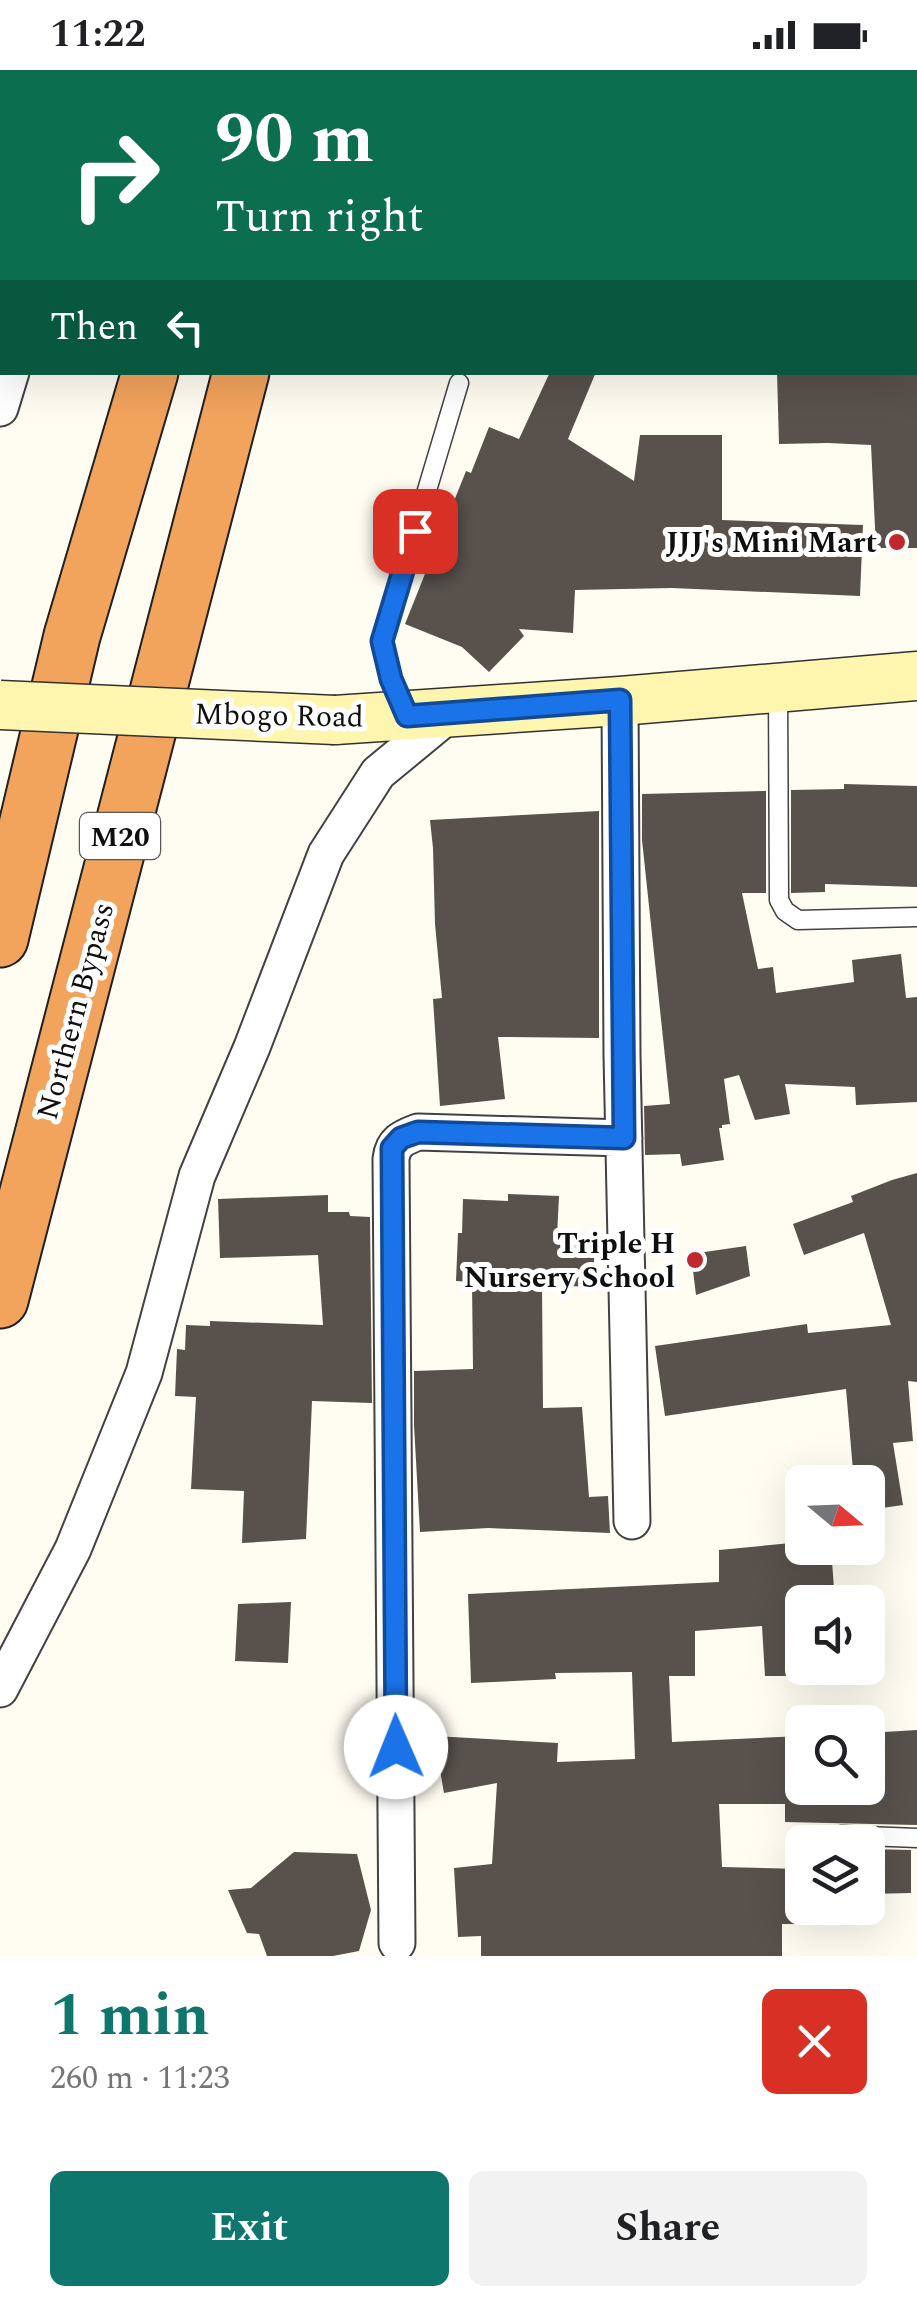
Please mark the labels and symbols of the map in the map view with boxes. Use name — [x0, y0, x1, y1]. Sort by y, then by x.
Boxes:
pin — [373, 489, 458, 574]
place label: JJJ's Mini Mart — [666, 520, 877, 566]
marker: JJJ's Mini Mart — [886, 531, 908, 553]
street label: Mbogo Road — [194, 692, 364, 740]
road number: M20 — [80, 813, 160, 859]
street label: Northern Bypass — [25, 898, 127, 1125]
place label: Triple H Nursery School — [464, 1221, 675, 1301]
marker: Triple H Nursery School — [684, 1249, 706, 1271]
north arrow — [785, 1465, 885, 1565]
position arrow — [344, 1695, 448, 1799]

